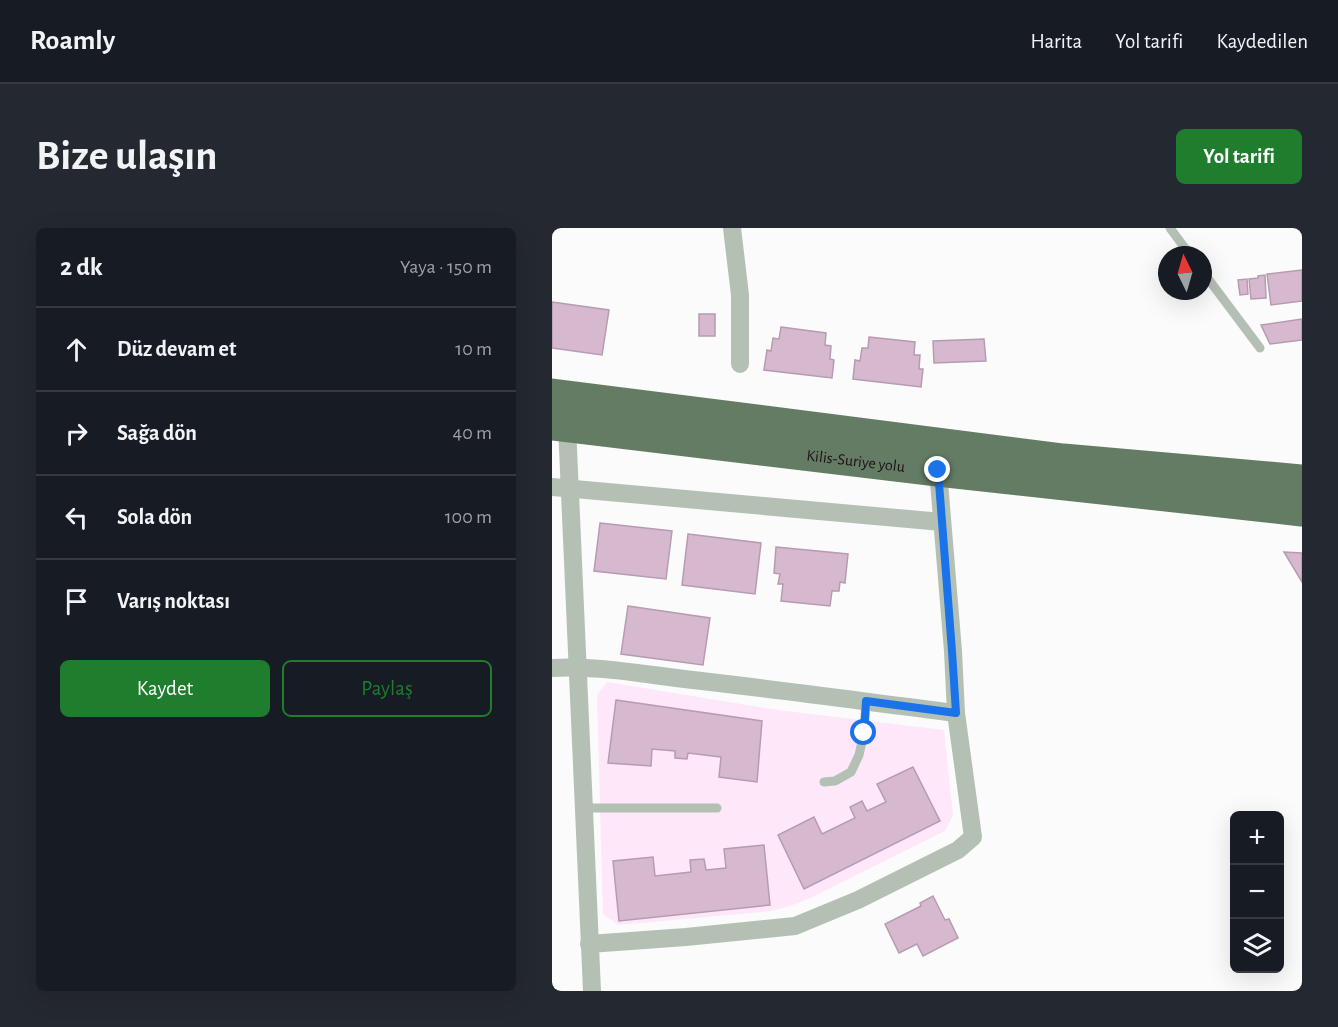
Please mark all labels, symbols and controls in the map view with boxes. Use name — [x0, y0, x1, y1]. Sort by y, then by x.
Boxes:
text: Roamly — [30, 27, 115, 55]
text: Harita — [1030, 31, 1082, 52]
text: Yol tarifi — [1115, 31, 1183, 52]
text: Kaydedilen — [1216, 31, 1308, 52]
button: Yol tarifi — [1176, 129, 1302, 184]
text: Bize ulaşın — [36, 135, 217, 177]
north arrow — [1158, 246, 1212, 300]
text: 2 dk — [60, 254, 103, 280]
text: Yaya · 150 m — [400, 257, 492, 277]
icon: ahead — [60, 333, 93, 366]
text: Düz devam et — [117, 338, 236, 360]
text: 10 m — [455, 339, 492, 359]
icon: right — [60, 417, 93, 450]
text: Sağa dön — [117, 422, 197, 444]
text: 40 m — [453, 423, 492, 443]
street label: Kilis-Suriye yolu — [806, 447, 906, 475]
route end — [924, 456, 950, 482]
icon: left — [60, 501, 93, 534]
text: Sola dön — [117, 506, 192, 528]
text: 100 m — [445, 507, 492, 527]
icon: arrive — [60, 585, 93, 618]
text: Varış noktası — [117, 590, 230, 612]
button: Kaydet — [60, 660, 270, 717]
button: Paylaş — [282, 660, 492, 717]
route start — [850, 719, 876, 745]
map controls — [1230, 811, 1284, 973]
button: + — [1230, 811, 1284, 865]
button: − — [1230, 865, 1284, 919]
button: layers — [1230, 919, 1284, 973]

